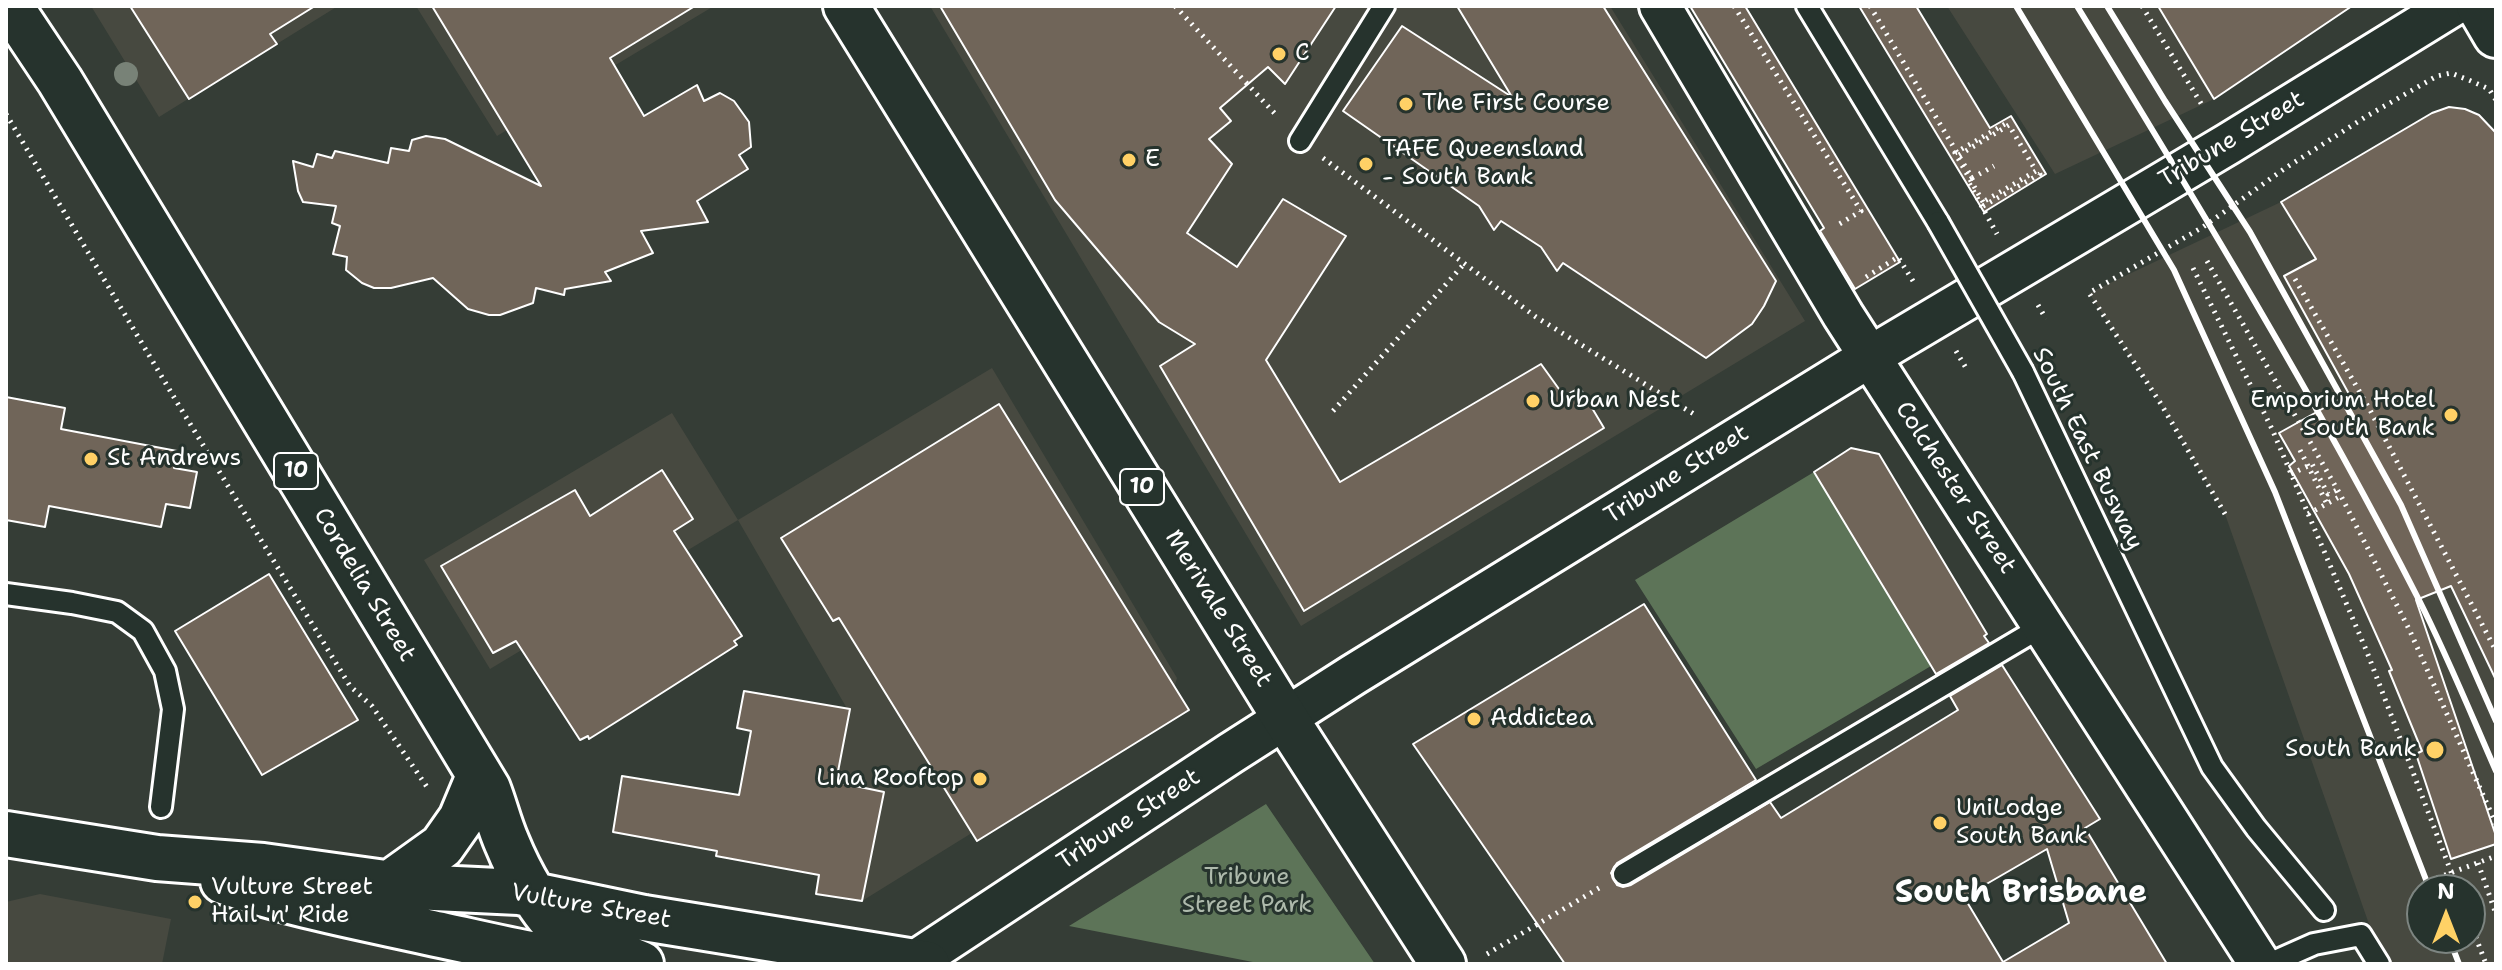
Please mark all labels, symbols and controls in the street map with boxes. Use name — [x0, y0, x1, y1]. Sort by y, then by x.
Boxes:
place label: C — [1295, 40, 1310, 68]
marker: C — [1270, 45, 1288, 63]
street label: Tribune Street — [2154, 85, 2310, 195]
place label: The First Course — [1422, 90, 1610, 118]
marker: The First Course — [1397, 95, 1415, 113]
place label: TAFE Queensland - South Bank — [1382, 136, 1584, 192]
place label: E — [1145, 146, 1160, 174]
marker: E — [1120, 151, 1138, 169]
marker: TAFE Queensland - South Bank — [1357, 155, 1375, 173]
street label: South East Busway — [2025, 343, 2149, 555]
place label: Urban Nest — [1549, 387, 1680, 415]
place label: Emporium Hotel South Bank — [2250, 387, 2435, 443]
marker: Urban Nest — [1524, 392, 1542, 410]
street label: Colchester Street — [1889, 396, 2021, 580]
marker: Emporium Hotel South Bank — [2442, 406, 2460, 424]
street label: Tribune Street — [1600, 419, 1754, 531]
place label: St Andrews — [107, 445, 241, 473]
marker: St Andrews — [82, 450, 100, 468]
road number: 10 — [274, 453, 318, 489]
road number: 10 — [1120, 469, 1164, 505]
street label: Cordelia Street — [307, 503, 421, 667]
street label: Merivale Street — [1158, 525, 1278, 693]
place label: Addictea — [1490, 705, 1594, 733]
marker: Addictea — [1465, 710, 1483, 728]
place label: South Bank — [2285, 736, 2417, 764]
marker: South Bank — [2424, 739, 2446, 761]
street label: Tribune Street — [1052, 763, 1206, 877]
place label: Lina Rooftop — [816, 765, 964, 793]
marker: Lina Rooftop — [971, 770, 989, 788]
place label: UniLodge South Bank — [1956, 795, 2088, 851]
marker: UniLodge South Bank — [1931, 814, 1949, 832]
park label: Tribune Street Park — [1182, 864, 1312, 920]
place label: Vulture Street Hail 'n' Ride — [211, 874, 373, 930]
north arrow — [2406, 874, 2486, 954]
district label: South Brisbane — [1895, 875, 2147, 913]
text: N — [2437, 877, 2455, 906]
street label: Vulture Street — [509, 879, 673, 935]
marker: Vulture Street Hail 'n' Ride — [186, 893, 204, 911]

